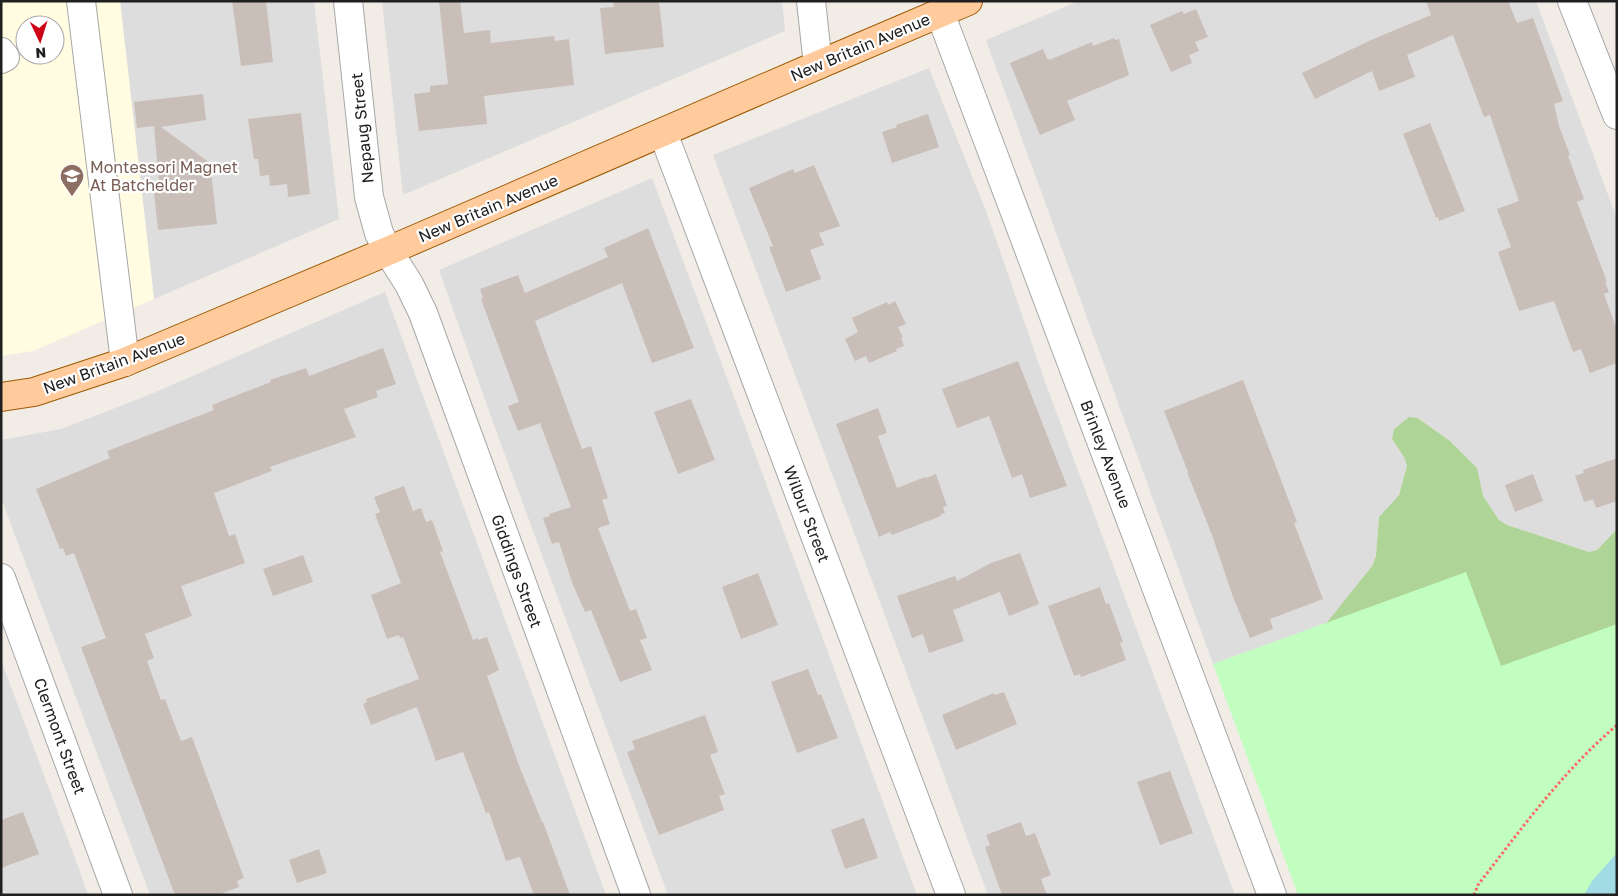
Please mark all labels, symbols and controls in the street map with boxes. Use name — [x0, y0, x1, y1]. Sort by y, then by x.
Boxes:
street label: New Britain Avenue — [787, 9, 933, 85]
north arrow — [15, 15, 65, 65]
text: N — [35, 45, 47, 62]
street label: Nepaug Street — [346, 72, 378, 184]
place label: Montessori Magnet At Batchelder — [90, 157, 238, 195]
school or university icon: Montessori Magnet At Batchelder — [59, 163, 85, 197]
street label: New Britain Avenue — [415, 170, 561, 246]
street label: New Britain Avenue — [40, 328, 188, 398]
street label: Brinley Avenue — [1076, 397, 1136, 511]
street label: Wilbur Street — [779, 463, 835, 565]
street label: Giddings Street — [487, 512, 547, 630]
street label: Clermont Street — [30, 675, 90, 797]

